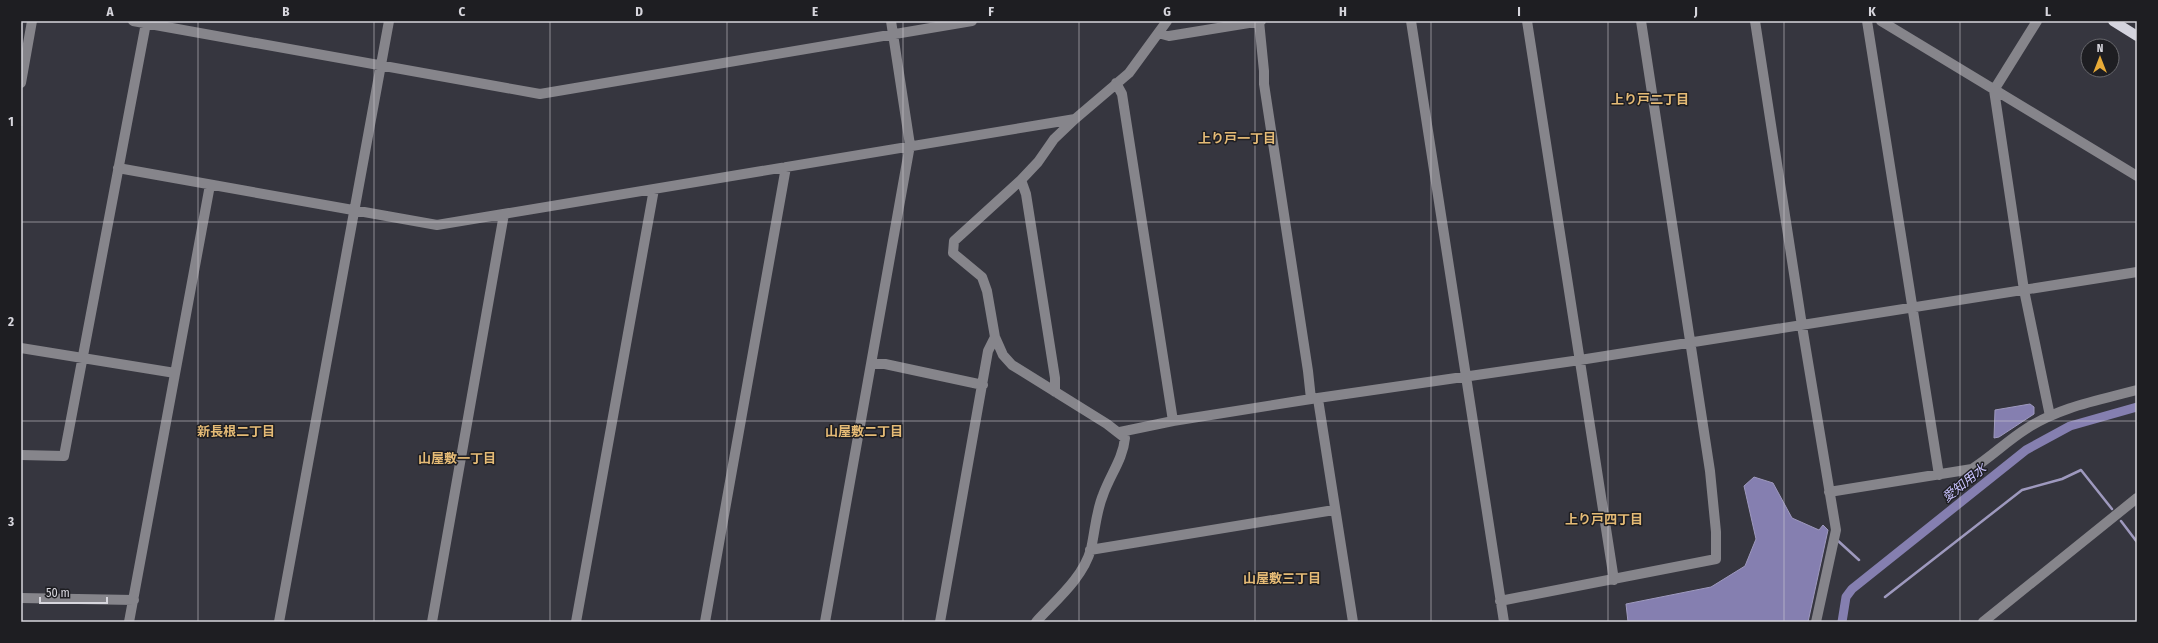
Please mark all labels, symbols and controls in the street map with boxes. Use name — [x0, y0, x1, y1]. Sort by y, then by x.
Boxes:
text: A — [105, 4, 114, 19]
text: B — [282, 4, 290, 19]
text: C — [459, 4, 466, 19]
text: D — [635, 4, 643, 19]
text: E — [812, 4, 818, 19]
text: F — [988, 4, 994, 19]
text: G — [1163, 4, 1171, 19]
text: H — [1339, 4, 1347, 19]
text: I — [1517, 4, 1521, 19]
text: J — [1693, 4, 1698, 19]
text: K — [1868, 4, 1876, 19]
text: L — [2045, 4, 2051, 19]
north arrow — [2080, 38, 2120, 78]
text: N — [2097, 42, 2103, 55]
district label: 上り戸二丁目 — [1611, 92, 1689, 107]
text: 1 — [8, 114, 14, 129]
district label: 上り戸一丁目 — [1198, 131, 1276, 146]
text: 2 — [7, 314, 14, 329]
district label: 新長根二丁目 — [197, 424, 275, 439]
district label: 山屋敷二丁目 — [825, 424, 903, 439]
district label: 山屋敷一丁目 — [418, 451, 496, 466]
water label: 愛知用水 — [1939, 460, 1990, 505]
district label: 上り戸四丁目 — [1565, 512, 1643, 527]
text: 3 — [7, 514, 14, 529]
district label: 山屋敷三丁目 — [1243, 571, 1321, 586]
scale bar — [40, 579, 107, 605]
text: 50 m — [46, 586, 70, 600]

